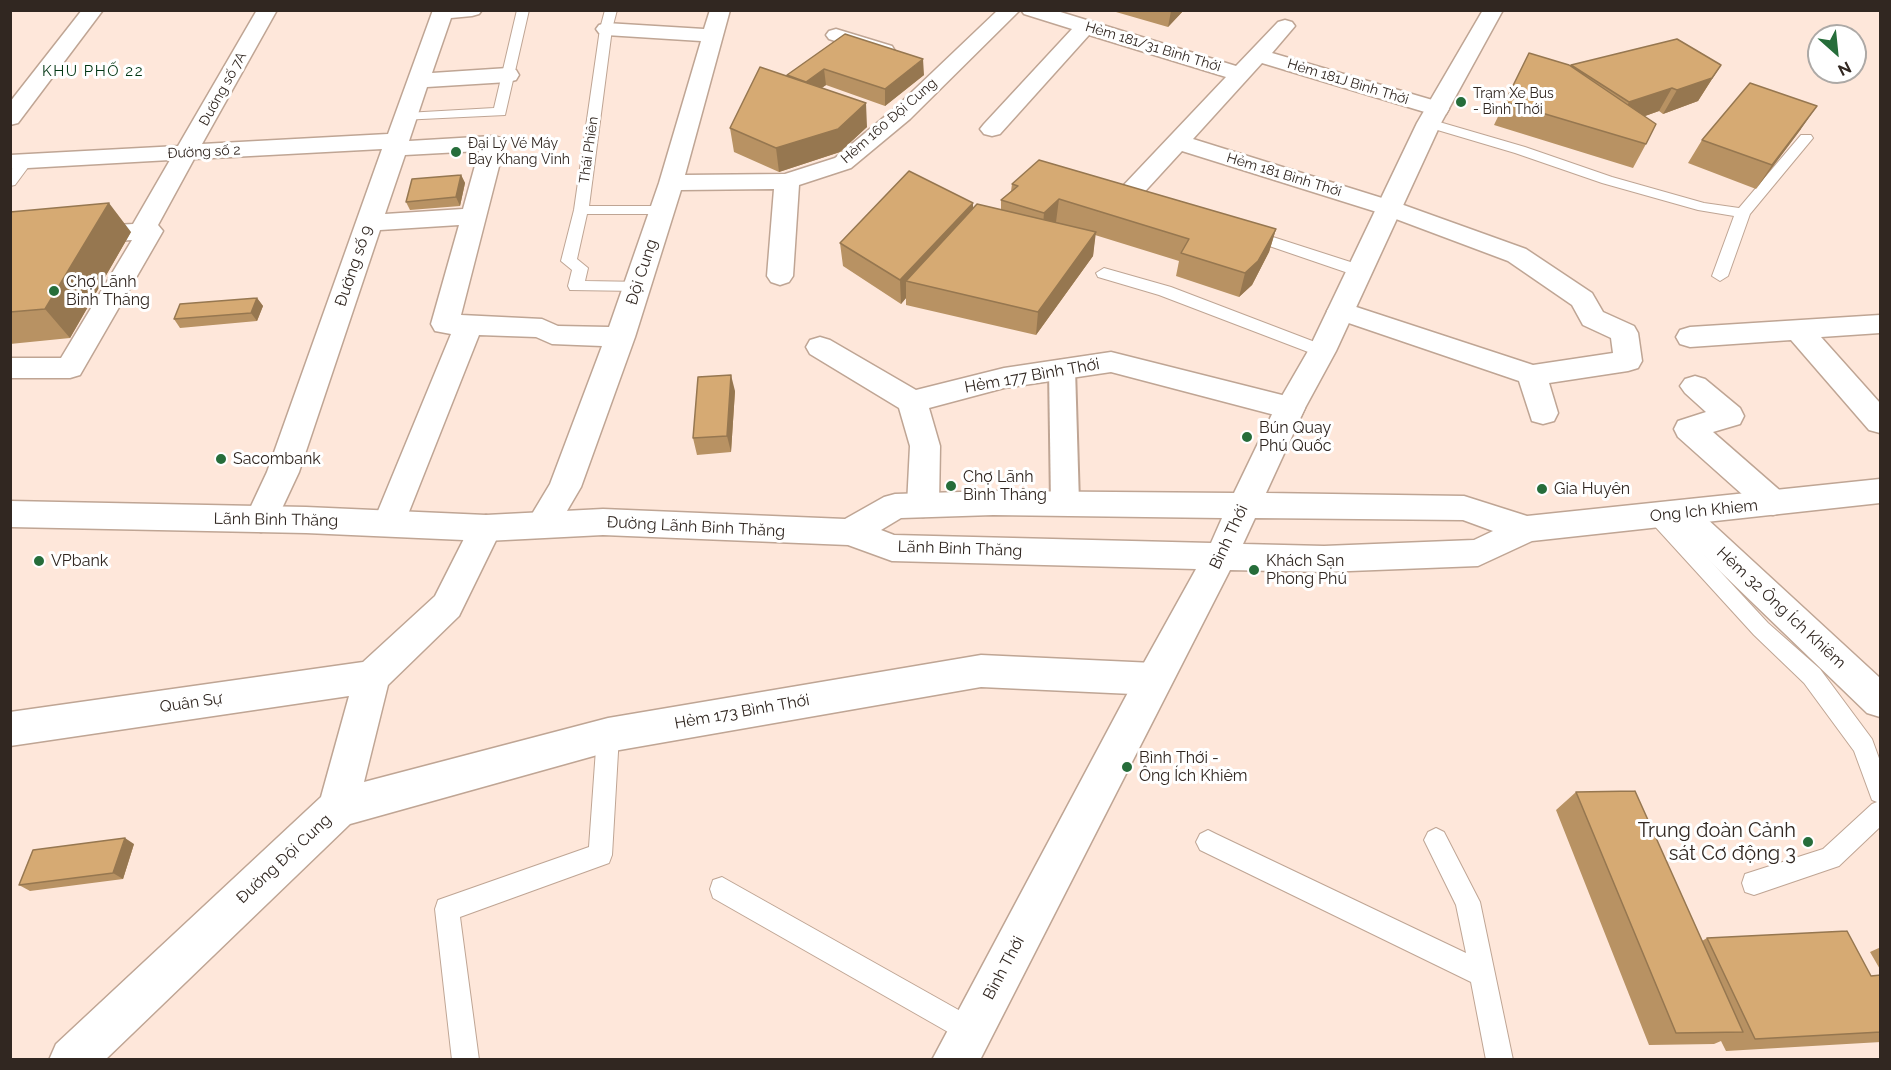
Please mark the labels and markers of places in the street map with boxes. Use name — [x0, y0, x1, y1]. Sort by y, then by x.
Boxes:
place label: Trạm Xe Bus - Bình Thới — [1473, 86, 1554, 118]
marker: Trạm Xe Bus - Bình Thới — [1454, 95, 1468, 109]
place label: Đại Lý Vé Máy Bay Khang Vinh — [468, 136, 570, 168]
marker: Đại Lý Vé Máy Bay Khang Vinh — [449, 145, 463, 159]
place label: Chợ Lãnh Binh Thăng — [66, 272, 150, 310]
marker: Chợ Lãnh Binh Thăng — [47, 284, 61, 298]
place label: Bún Quay Phú Quốc — [1259, 418, 1332, 456]
marker: Bún Quay Phú Quốc — [1240, 430, 1254, 444]
place label: Sacombank — [233, 449, 321, 469]
marker: Sacombank — [214, 452, 228, 466]
place label: Chợ Lãnh Bình Thăng — [963, 467, 1047, 505]
marker: Chợ Lãnh Bình Thăng — [944, 479, 958, 493]
place label: Gia Huyên — [1554, 479, 1630, 499]
marker: Gia Huyên — [1535, 482, 1549, 496]
place label: VPbank — [51, 551, 108, 571]
place label: Khách Sạn Phong Phú — [1266, 551, 1347, 589]
marker: VPbank — [32, 554, 46, 568]
marker: Khách Sạn Phong Phú — [1247, 563, 1261, 577]
place label: Bình Thới - Ông Ích Khiêm — [1139, 748, 1247, 786]
marker: Bình Thới - Ông Ích Khiêm — [1120, 760, 1134, 774]
place label: Trung đoàn Cảnh sát Cơ động 3 — [1638, 819, 1796, 866]
marker: Trung đoàn Cảnh sát Cơ động 3 — [1801, 835, 1815, 849]

